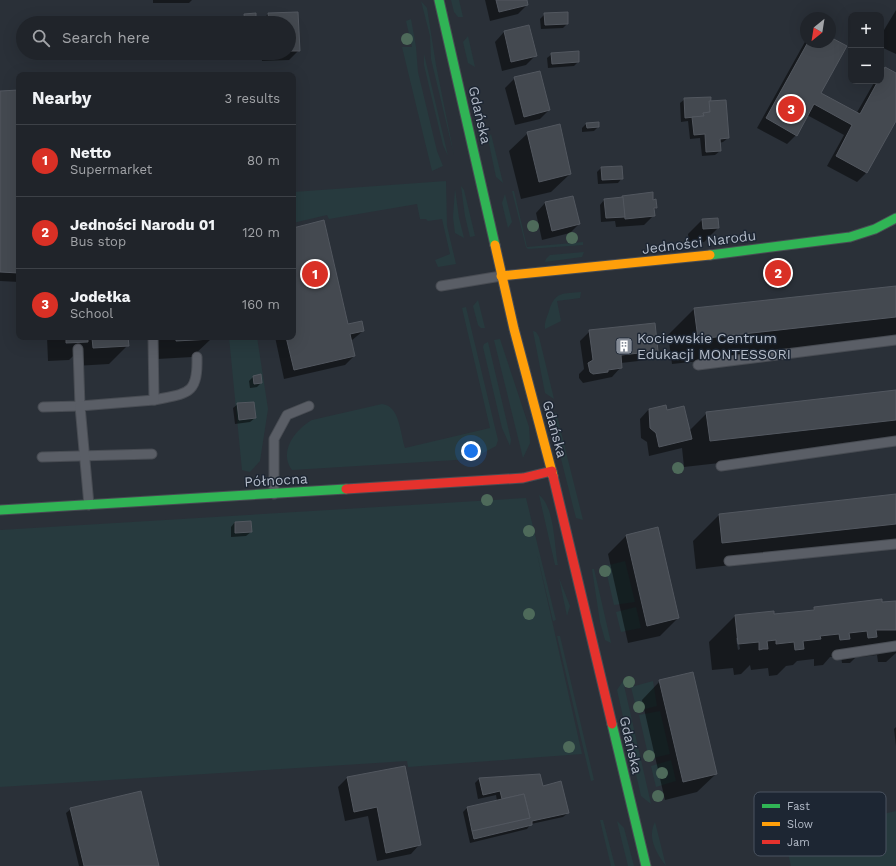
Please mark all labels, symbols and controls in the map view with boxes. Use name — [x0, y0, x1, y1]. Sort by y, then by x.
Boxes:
north arrow — [800, 12, 836, 48]
map controls — [848, 12, 884, 84]
button: + — [848, 12, 884, 48]
search box — [16, 16, 296, 60]
icon: search — [30, 27, 52, 49]
text: Search here — [62, 29, 150, 47]
button: − — [848, 48, 884, 84]
street label: Gdańska — [466, 85, 494, 145]
text: Nearby — [32, 88, 91, 108]
text: 3 results — [225, 91, 280, 106]
pin: 3 — [778, 94, 804, 124]
text: Netto — [70, 144, 111, 162]
text: 1 — [42, 153, 48, 168]
text: 80 m — [247, 153, 280, 168]
text: Supermarket — [70, 162, 152, 177]
text: Jedności Narodu 01 — [70, 216, 215, 234]
text: 2 — [41, 225, 49, 240]
text: 120 m — [242, 225, 280, 240]
street label: Jedności Narodu — [641, 227, 757, 257]
text: Bus stop — [70, 234, 126, 249]
pin: 2 — [765, 258, 791, 288]
pin: 1 — [302, 259, 328, 289]
text: Jodełka — [70, 288, 130, 306]
text: 3 — [41, 297, 49, 312]
text: 160 m — [242, 297, 280, 312]
text: School — [70, 306, 113, 321]
place label: Kociewskie Centrum Edukacji MONTESSORI — [637, 330, 791, 362]
building icon: Kociewskie Centrum Edukacji MONTESSORI — [614, 336, 634, 356]
street label: Gdańska — [540, 399, 570, 459]
your location — [461, 441, 481, 461]
street label: Północna — [244, 470, 308, 490]
street label: Gdańska — [617, 715, 645, 775]
legend — [754, 792, 886, 856]
text: Fast — [787, 800, 810, 813]
text: Slow — [787, 818, 813, 831]
text: Jam — [787, 836, 810, 849]

